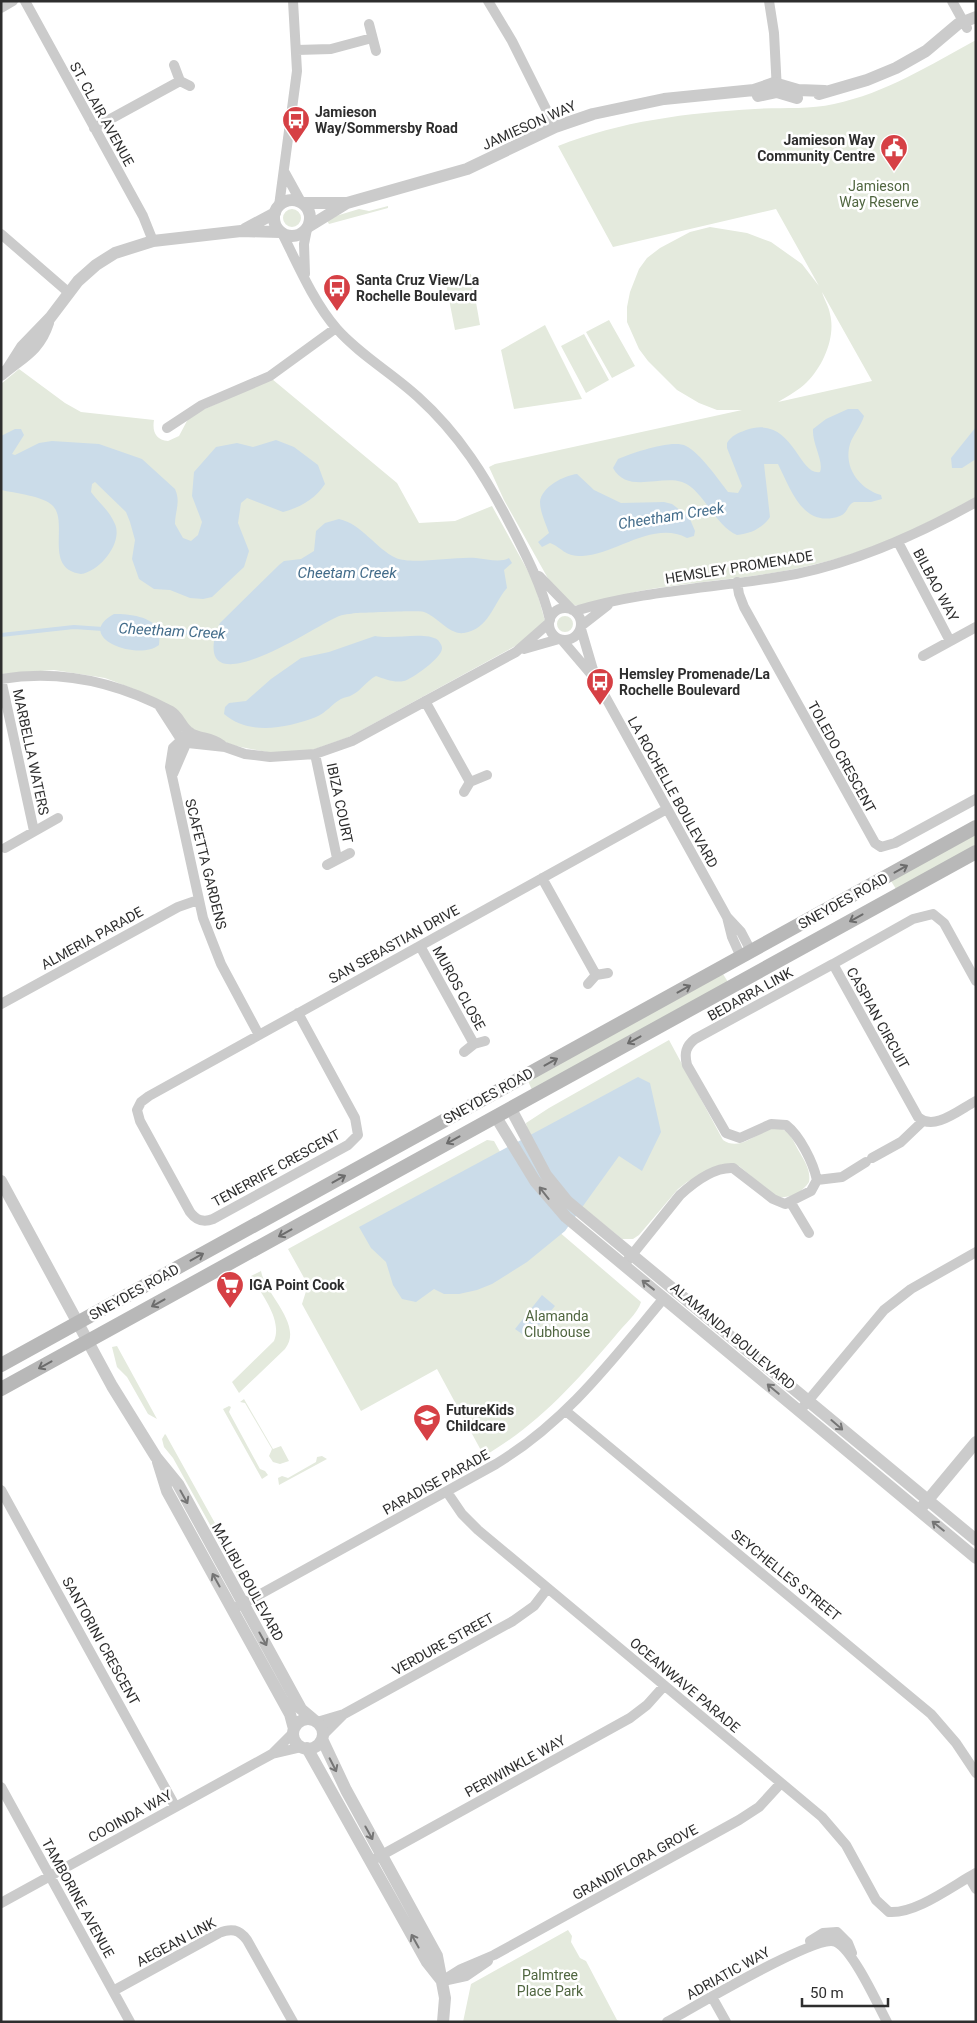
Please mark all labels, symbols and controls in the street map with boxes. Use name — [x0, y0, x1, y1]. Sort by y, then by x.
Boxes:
street label: ST. CLAIR AVENUE — [67, 59, 137, 169]
street label: JAMIESON WAY — [480, 97, 579, 153]
place label: Jamieson Way/Sommersby Road — [315, 104, 458, 136]
bus stop icon: Jamieson Way/Sommersby Road — [281, 105, 311, 144]
place label: Jamieson Way Community Centre — [757, 132, 876, 164]
public building icon: Jamieson Way Community Centre — [879, 133, 909, 172]
park label: Jamieson Way Reserve — [839, 178, 919, 210]
place label: Santa Cruz View/La Rochelle Boulevard — [356, 272, 480, 304]
bus stop icon: Santa Cruz View/La Rochelle Boulevard — [322, 273, 352, 312]
water label: Cheetham Creek — [617, 499, 726, 533]
street label: BILBAO WAY — [910, 546, 962, 625]
street label: HEMSLEY PROMENADE — [664, 547, 814, 587]
water label: Cheetam Creek — [297, 564, 397, 582]
water label: Cheetham Creek — [118, 619, 227, 643]
place label: Hemsley Promenade/La Rochelle Boulevard — [619, 666, 771, 698]
bus stop icon: Hemsley Promenade/La Rochelle Boulevard — [585, 667, 615, 706]
street label: MARBELLA WATERS — [10, 688, 52, 816]
street label: TOLEDO CRESCENT — [805, 699, 880, 816]
street label: LA ROCHELLE BOULEVARD — [625, 714, 721, 870]
street label: IBIZA COURT — [324, 761, 356, 845]
street label: SCAFETTA GARDENS — [182, 797, 230, 931]
one-way arrow — [894, 863, 908, 873]
street label: SNEYDES ROAD — [795, 870, 891, 932]
street label: SAN SEBASTIAN DRIVE — [326, 901, 462, 987]
street label: ALMERIA PARADE — [38, 903, 146, 973]
one-way arrow — [850, 913, 864, 923]
street label: MUROS CLOSE — [429, 943, 489, 1033]
street label: BEDARRA LINK — [705, 964, 796, 1024]
street label: CASPIAN CIRCUIT — [843, 964, 913, 1072]
one-way arrow — [676, 983, 690, 993]
one-way arrow — [627, 1035, 642, 1045]
one-way arrow — [544, 1056, 558, 1066]
street label: SNEYDES ROAD — [440, 1065, 536, 1127]
street label: TENERRIFE CRESCENT — [209, 1126, 343, 1210]
one-way arrow — [446, 1135, 461, 1145]
one-way arrow — [331, 1173, 346, 1183]
one-way arrow — [539, 1186, 550, 1199]
one-way arrow — [278, 1229, 293, 1238]
one-way arrow — [189, 1252, 204, 1262]
street label: SNEYDES ROAD — [86, 1261, 182, 1323]
supermarket icon: IGA Point Cook — [215, 1270, 245, 1309]
place label: IGA Point Cook — [249, 1277, 345, 1293]
street label: ALAMANDA BOULEVARD — [668, 1279, 798, 1393]
one-way arrow — [641, 1280, 655, 1290]
one-way arrow — [150, 1298, 165, 1308]
park label: Alamanda Clubhouse — [524, 1308, 590, 1340]
one-way arrow — [39, 1360, 53, 1370]
one-way arrow — [767, 1384, 780, 1395]
place label: FutureKids Childcare — [446, 1402, 514, 1434]
school or university icon: FutureKids Childcare — [412, 1403, 442, 1442]
one-way arrow — [830, 1419, 843, 1430]
street label: PARADISE PARADE — [380, 1446, 492, 1518]
one-way arrow — [180, 1489, 190, 1504]
street label: MALIBU BOULEVARD — [209, 1520, 287, 1644]
one-way arrow — [932, 1521, 945, 1532]
street label: SEYCHELLES STREET — [728, 1526, 844, 1624]
one-way arrow — [210, 1573, 220, 1587]
street label: SANTORINI CRESCENT — [59, 1574, 143, 1708]
street label: VERDURE STREET — [389, 1609, 497, 1679]
one-way arrow — [258, 1632, 268, 1646]
street label: OCEANWAVE PARADE — [627, 1634, 743, 1736]
street label: PERIWINKLE WAY — [462, 1732, 568, 1800]
one-way arrow — [328, 1758, 338, 1773]
street label: COOINDA WAY — [86, 1786, 175, 1846]
street label: GRANDIFLORA GROVE — [570, 1821, 700, 1903]
one-way arrow — [364, 1826, 374, 1841]
street label: TAMBORINE AVENUE — [39, 1836, 117, 1960]
street label: AEGEAN LINK — [134, 1914, 218, 1970]
one-way arrow — [410, 1934, 419, 1949]
street label: ADRIATIC WAY — [683, 1943, 773, 2003]
park label: Palmtree Place Park — [517, 1967, 584, 1999]
scale bar — [802, 1976, 888, 2008]
text: 50 m — [810, 1984, 844, 2002]

